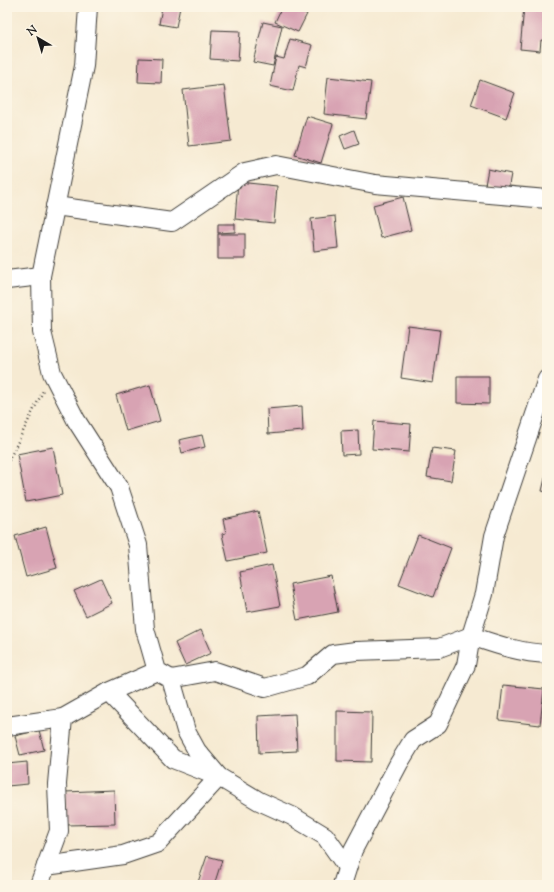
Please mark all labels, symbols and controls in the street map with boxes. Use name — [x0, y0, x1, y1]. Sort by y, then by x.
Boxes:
north arrow — [18, 18, 58, 58]
text: N — [23, 22, 41, 41]

